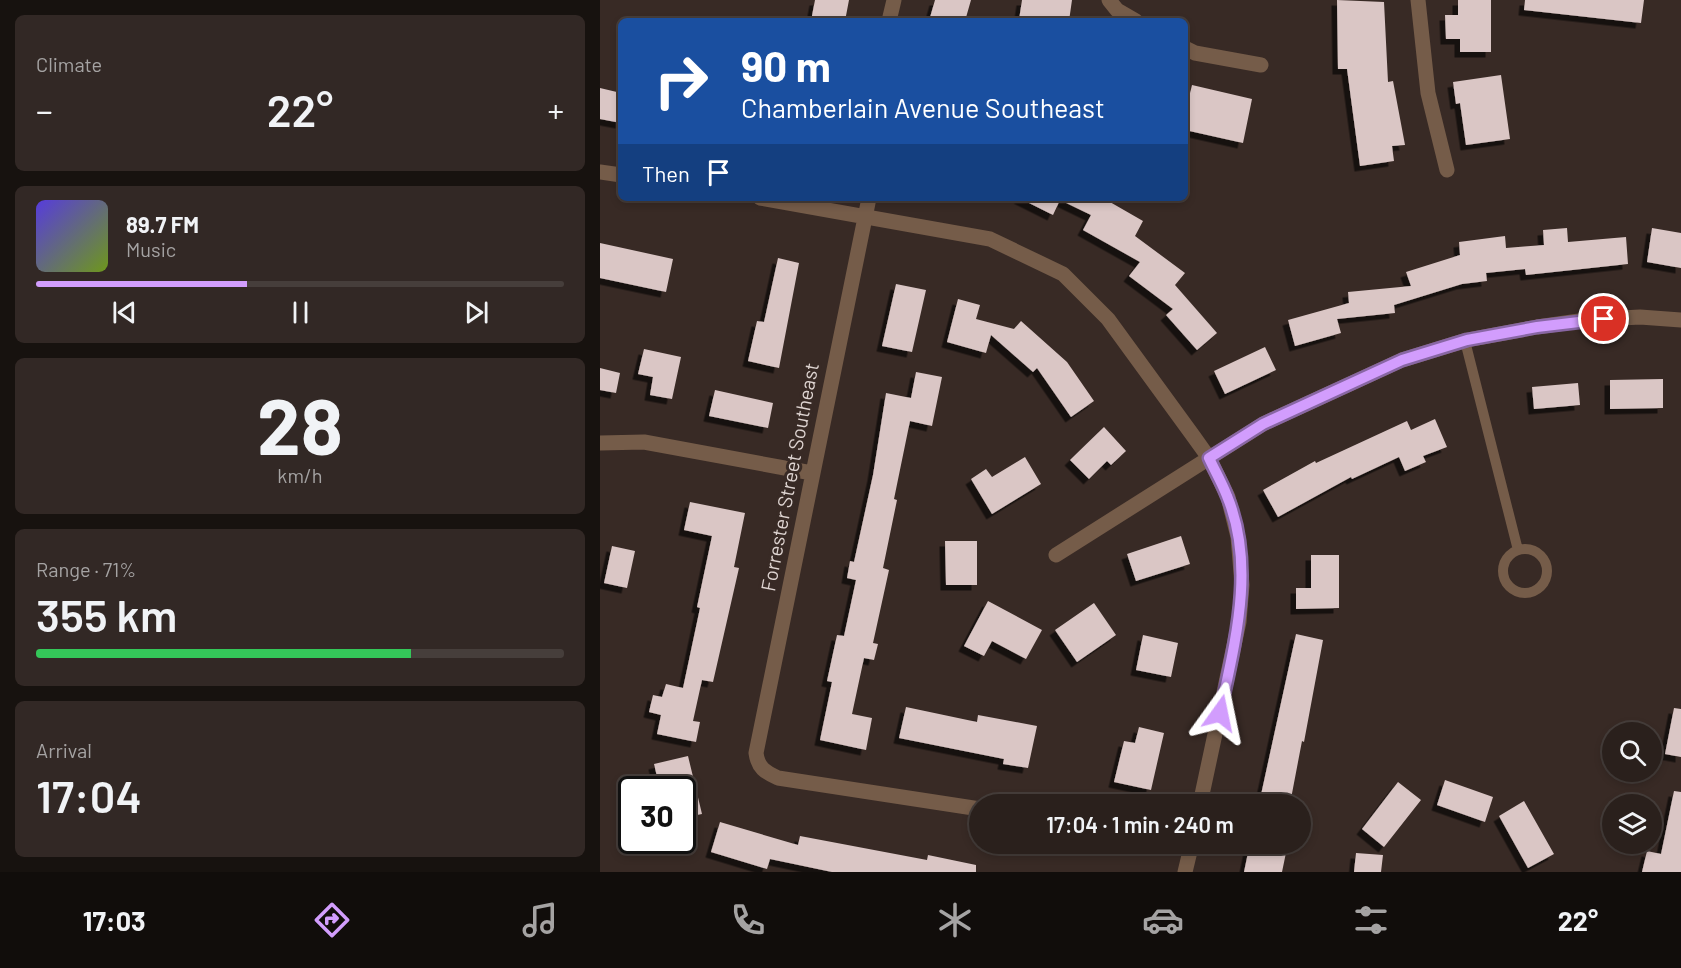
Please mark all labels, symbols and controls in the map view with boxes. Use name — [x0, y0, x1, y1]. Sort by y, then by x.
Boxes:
text: 90 m — [741, 40, 831, 90]
icon: right — [642, 42, 720, 120]
text: Climate — [36, 52, 102, 76]
text: 22° — [267, 82, 333, 136]
text: − — [36, 90, 53, 130]
text: + — [547, 90, 564, 130]
text: Chamberlain Avenue Southeast — [741, 91, 1105, 123]
icon: arrive — [702, 156, 735, 189]
text: Then — [642, 160, 690, 186]
text: 89.7 FM — [126, 211, 199, 237]
text: Music — [126, 237, 176, 261]
pin — [1578, 293, 1629, 344]
icon: previous — [108, 296, 141, 329]
icon: pause — [284, 296, 317, 329]
icon: next — [460, 296, 493, 329]
icon: arrive — [1587, 302, 1620, 335]
street label: Forrester Street Southeast — [755, 360, 823, 593]
text: 28 — [257, 377, 343, 471]
text: km/h — [277, 463, 323, 487]
text: Range · 71% — [36, 557, 136, 581]
text: 355 km — [36, 587, 177, 641]
position arrow — [1188, 681, 1252, 745]
map controls — [1602, 722, 1662, 854]
button: search — [1602, 722, 1662, 782]
text: Arrival — [36, 738, 92, 762]
text: 17:04 — [36, 768, 142, 822]
speed limit sign: 30 — [618, 776, 696, 854]
button: layers — [1602, 794, 1662, 854]
text: 17:04 · 1 min · 240 m — [1046, 811, 1234, 837]
icon: directions — [311, 899, 353, 941]
icon: music — [519, 899, 561, 941]
icon: phone — [727, 899, 769, 941]
icon: climate — [934, 899, 976, 941]
icon: car — [1142, 899, 1184, 941]
icon: filters — [1350, 899, 1392, 941]
text: 17:03 — [83, 904, 146, 936]
text: 22° — [1558, 904, 1598, 936]

